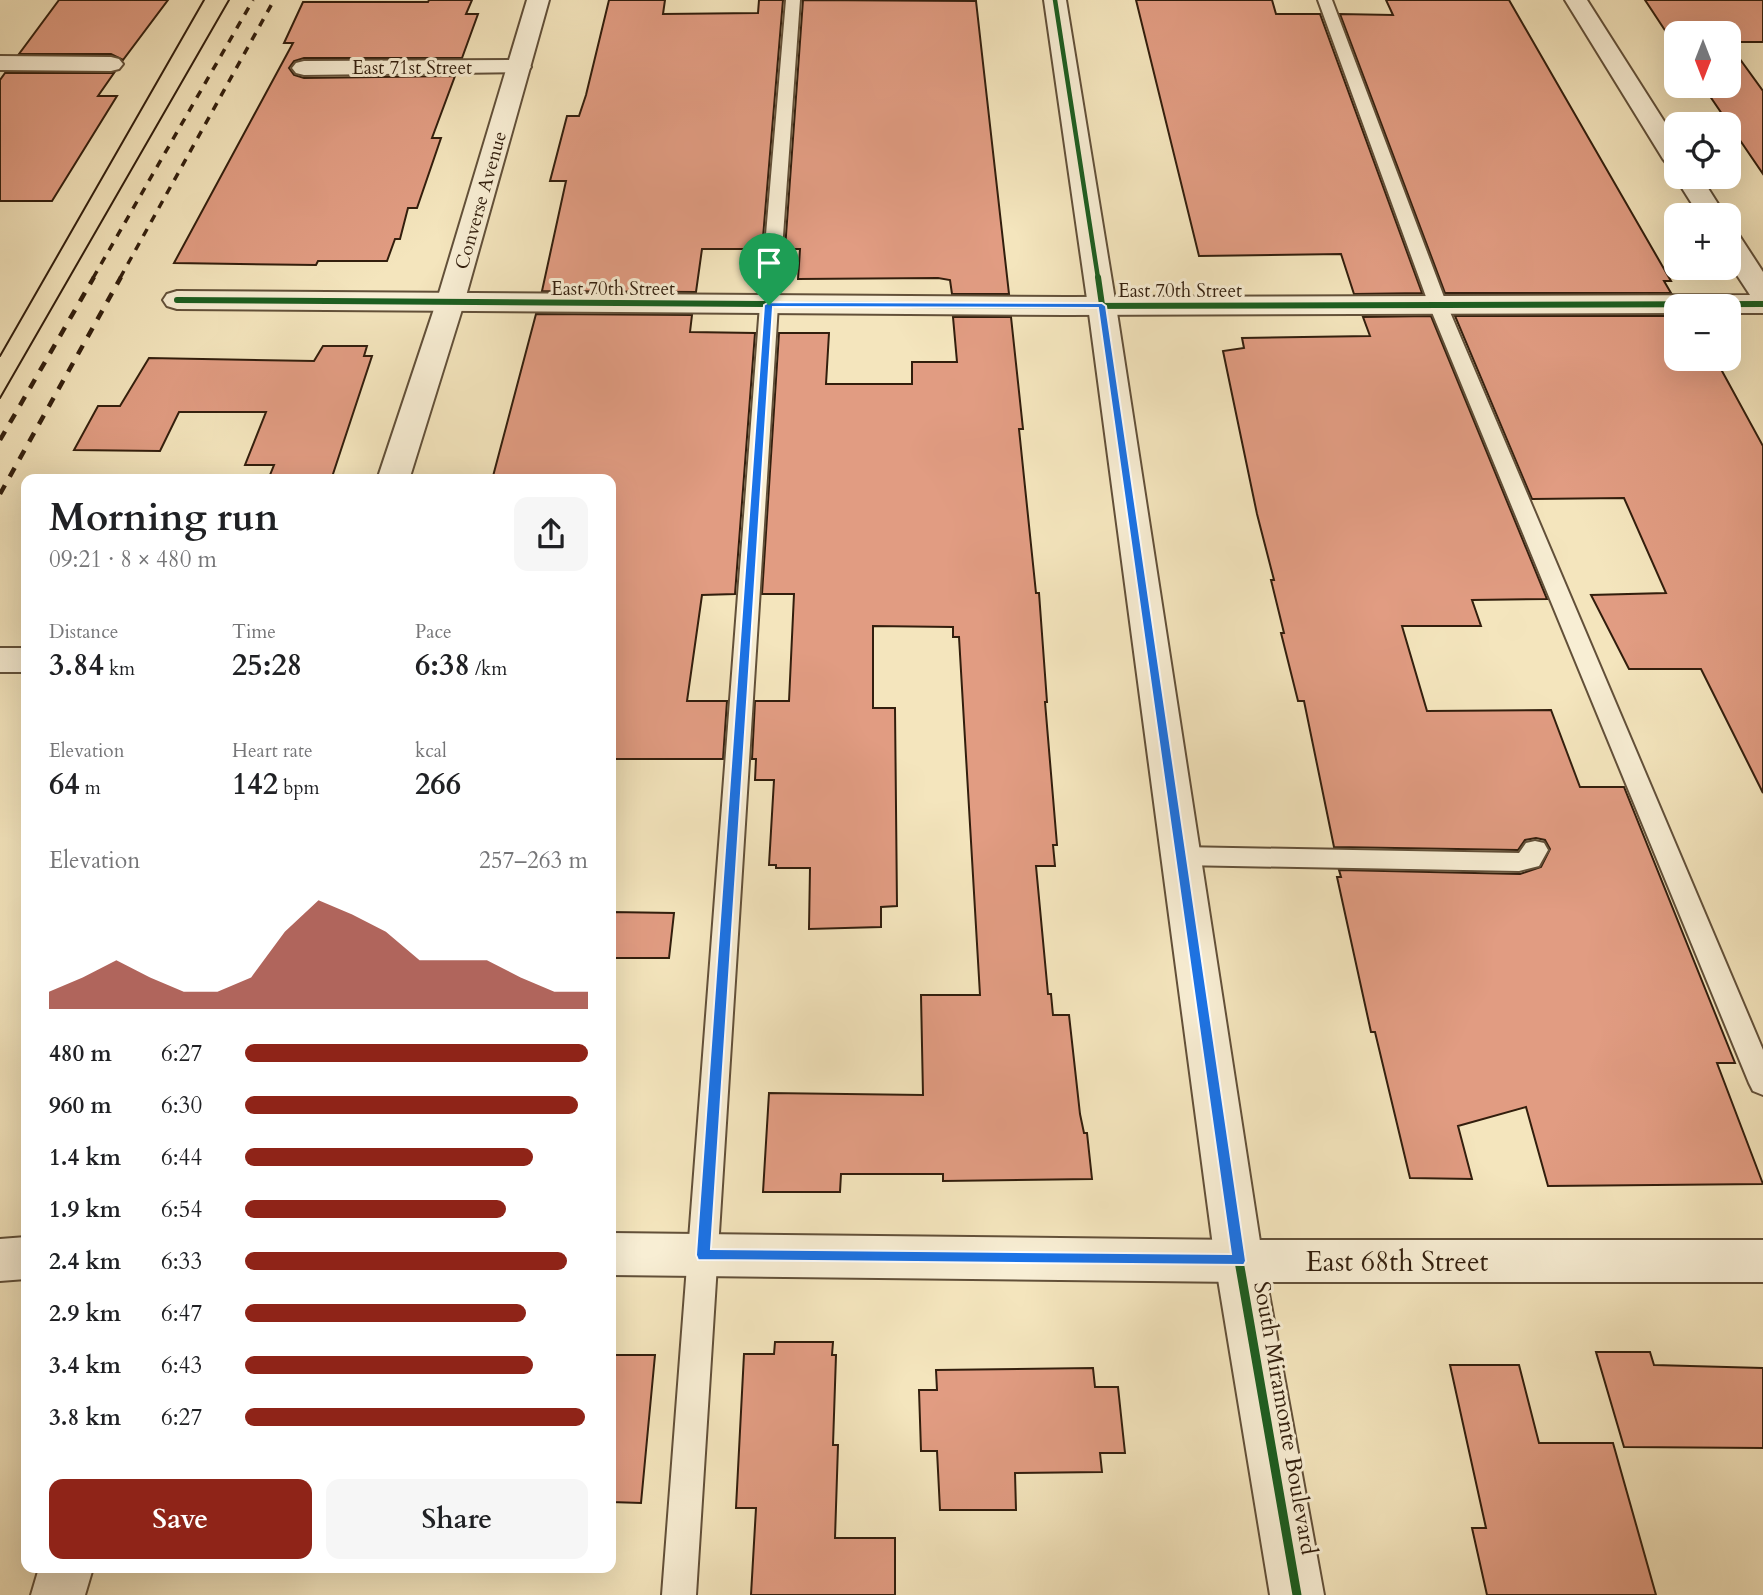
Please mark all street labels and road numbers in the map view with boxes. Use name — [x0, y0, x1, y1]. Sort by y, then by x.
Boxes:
street label: East 71st Street — [352, 55, 472, 81]
street label: Converse Avenue — [449, 128, 513, 272]
street label: East 70th Street — [551, 276, 675, 302]
street label: East 70th Street — [1118, 278, 1242, 304]
street label: East 68th Street — [1306, 1243, 1489, 1281]
street label: South Miramonte Boulevard — [1246, 1279, 1325, 1558]

